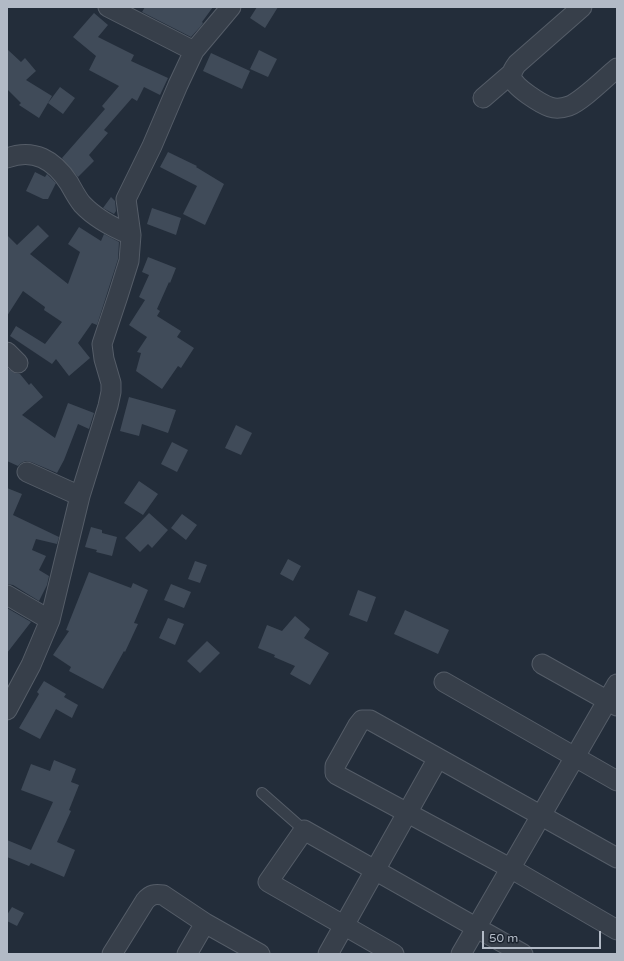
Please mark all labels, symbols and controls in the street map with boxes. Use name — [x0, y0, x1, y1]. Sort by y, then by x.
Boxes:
scale bar — [484, 923, 603, 949]
text: 50 m — [489, 931, 518, 945]

